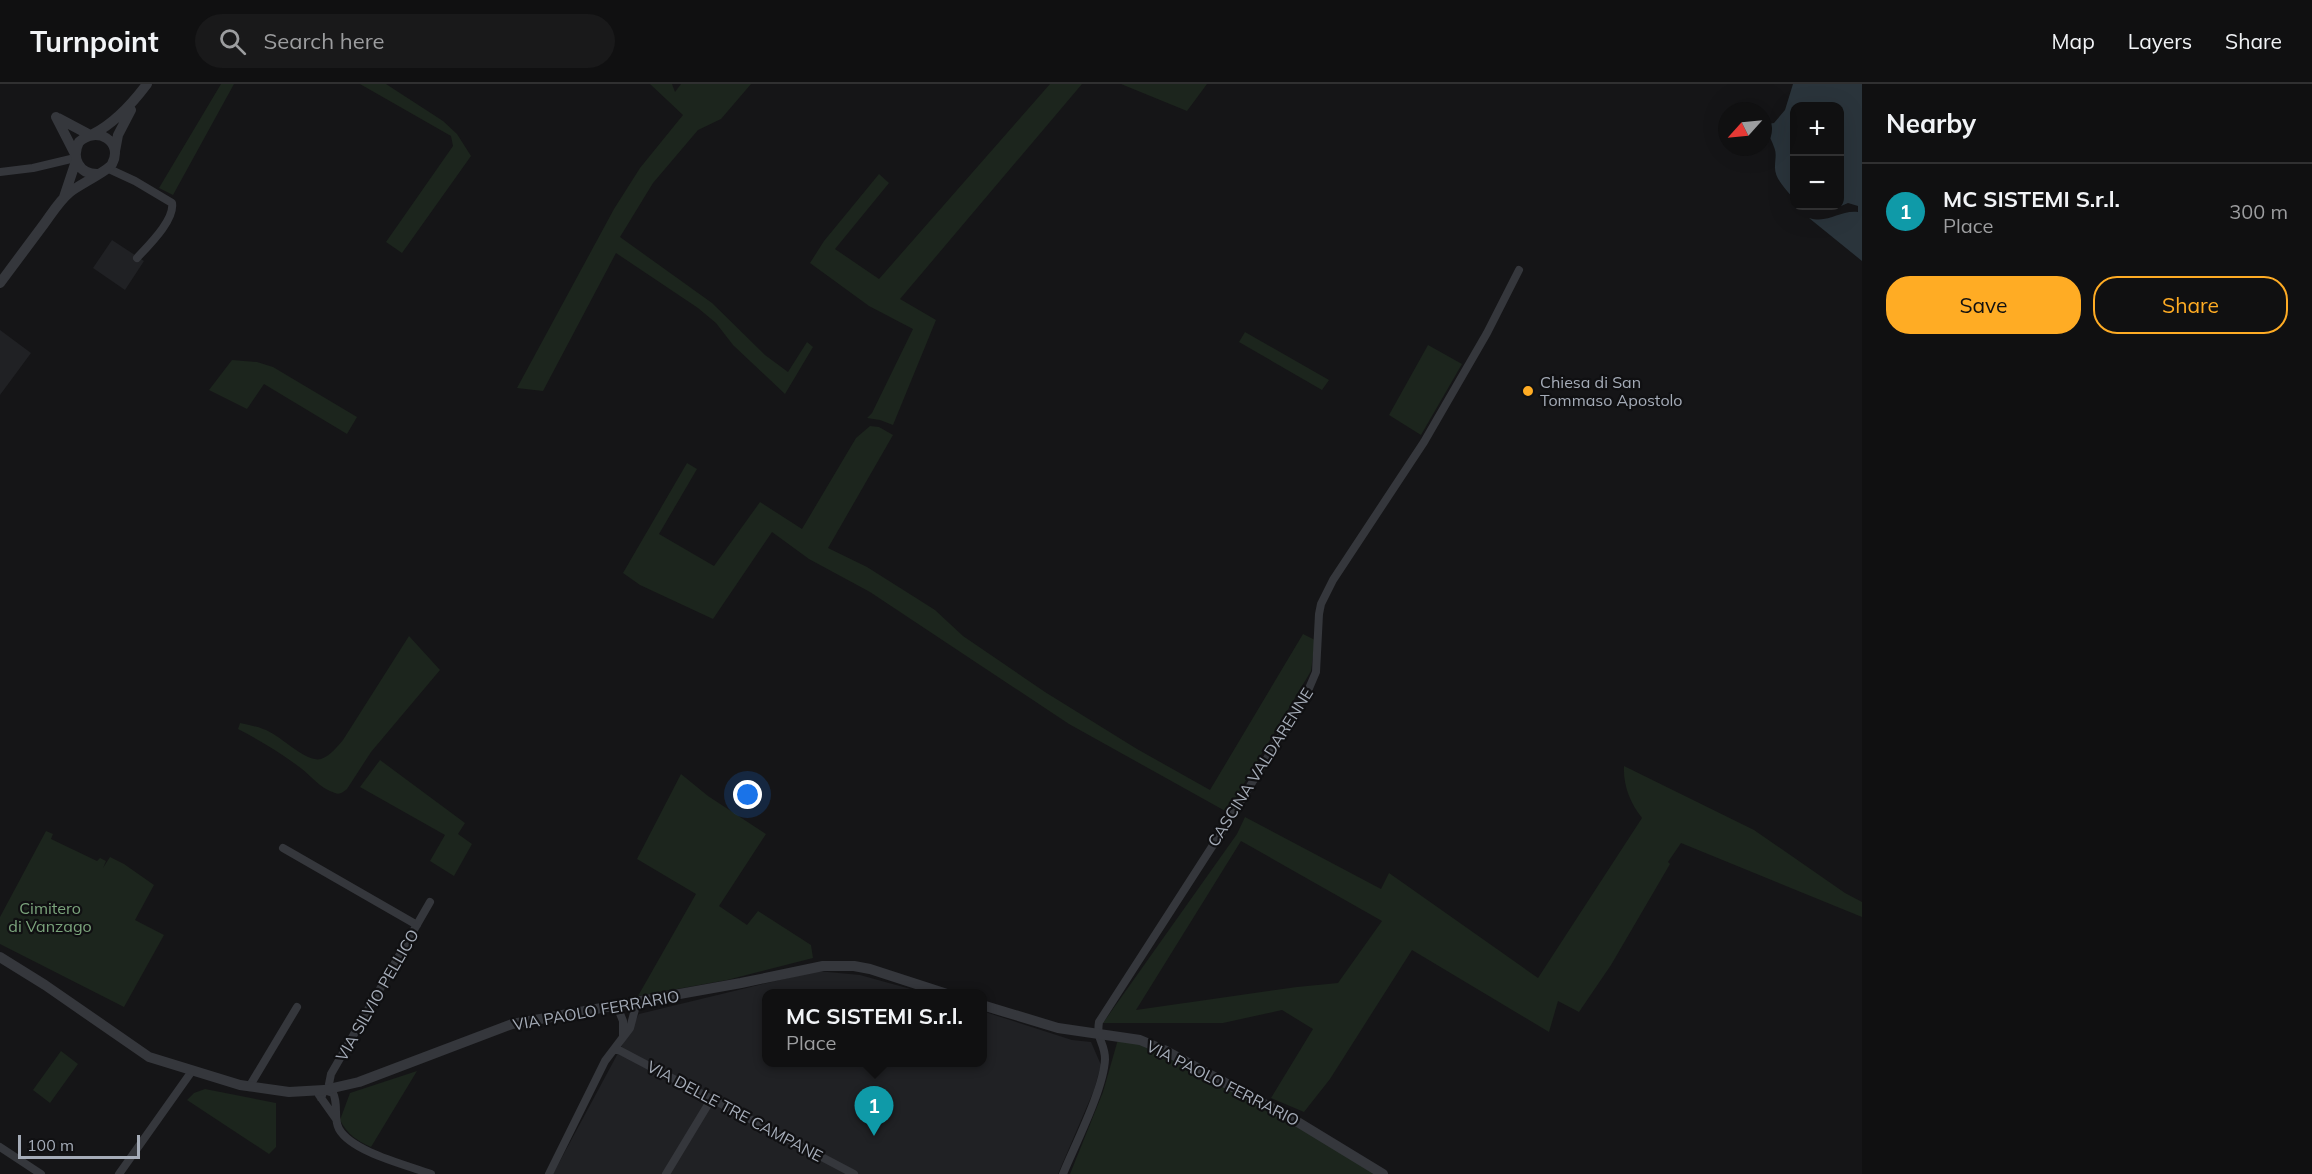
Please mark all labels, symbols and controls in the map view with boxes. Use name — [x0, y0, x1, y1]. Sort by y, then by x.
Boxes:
search box — [195, 14, 615, 68]
text: Turnpoint — [30, 24, 159, 59]
icon: search — [216, 25, 249, 58]
text: Search here — [264, 27, 384, 55]
text: Map — [2052, 28, 2095, 54]
text: Layers — [2128, 28, 2192, 54]
text: Share — [2225, 28, 2282, 54]
north arrow — [1718, 102, 1772, 156]
map controls — [1790, 102, 1844, 210]
button: + — [1790, 102, 1844, 156]
text: Nearby — [1886, 107, 1976, 140]
button: − — [1790, 156, 1844, 210]
text: MC SISTEMI S.r.l. — [1943, 185, 2120, 213]
text: 1 — [1900, 199, 1912, 224]
text: 300 m — [2229, 199, 2288, 224]
text: Place — [1943, 213, 1993, 238]
button: Save — [1886, 276, 2081, 334]
button: Share — [2093, 276, 2288, 334]
place label: Chiesa di San Tommaso Apostolo — [1540, 372, 1682, 410]
marker: Chiesa di San Tommaso Apostolo — [1521, 384, 1535, 398]
street label: CASCINA VALDARENNE — [1203, 684, 1317, 850]
your location — [733, 780, 762, 809]
park label: Cimitero di Vanzago — [8, 898, 92, 936]
street label: VIA SILVIO PELLICO — [331, 926, 423, 1064]
street label: VIA PAOLO FERRARIO — [511, 985, 681, 1035]
popup — [762, 989, 987, 1067]
text: MC SISTEMI S.r.l. — [786, 1002, 963, 1030]
text: Place — [786, 1030, 836, 1055]
street label: VIA PAOLO FERRARIO — [1143, 1036, 1303, 1130]
street label: VIA DELLE TRE CAMPANE — [644, 1056, 826, 1166]
pin: 1 — [854, 1086, 894, 1136]
scale bar — [18, 1132, 140, 1160]
text: 100 m — [27, 1135, 74, 1155]

